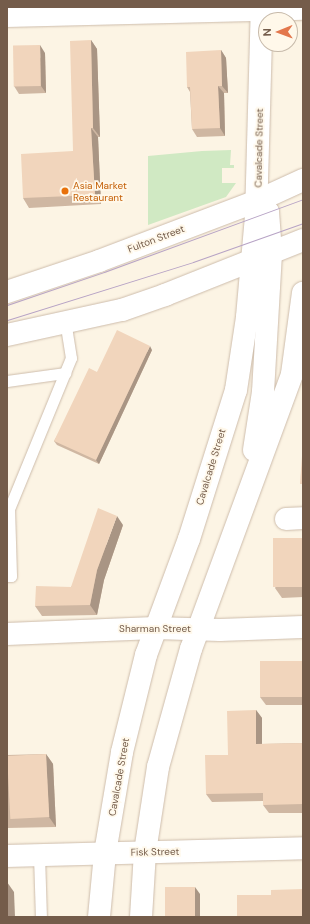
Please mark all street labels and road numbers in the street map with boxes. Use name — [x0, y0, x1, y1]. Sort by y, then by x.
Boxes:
street label: Cavalcade Street — [252, 108, 266, 188]
street label: Fulton Street — [126, 223, 186, 255]
street label: Cavalcade Street — [194, 427, 228, 507]
street label: Sharman Street — [119, 623, 191, 635]
street label: Cavalcade Street — [106, 737, 132, 817]
street label: Fisk Street — [130, 846, 180, 858]

